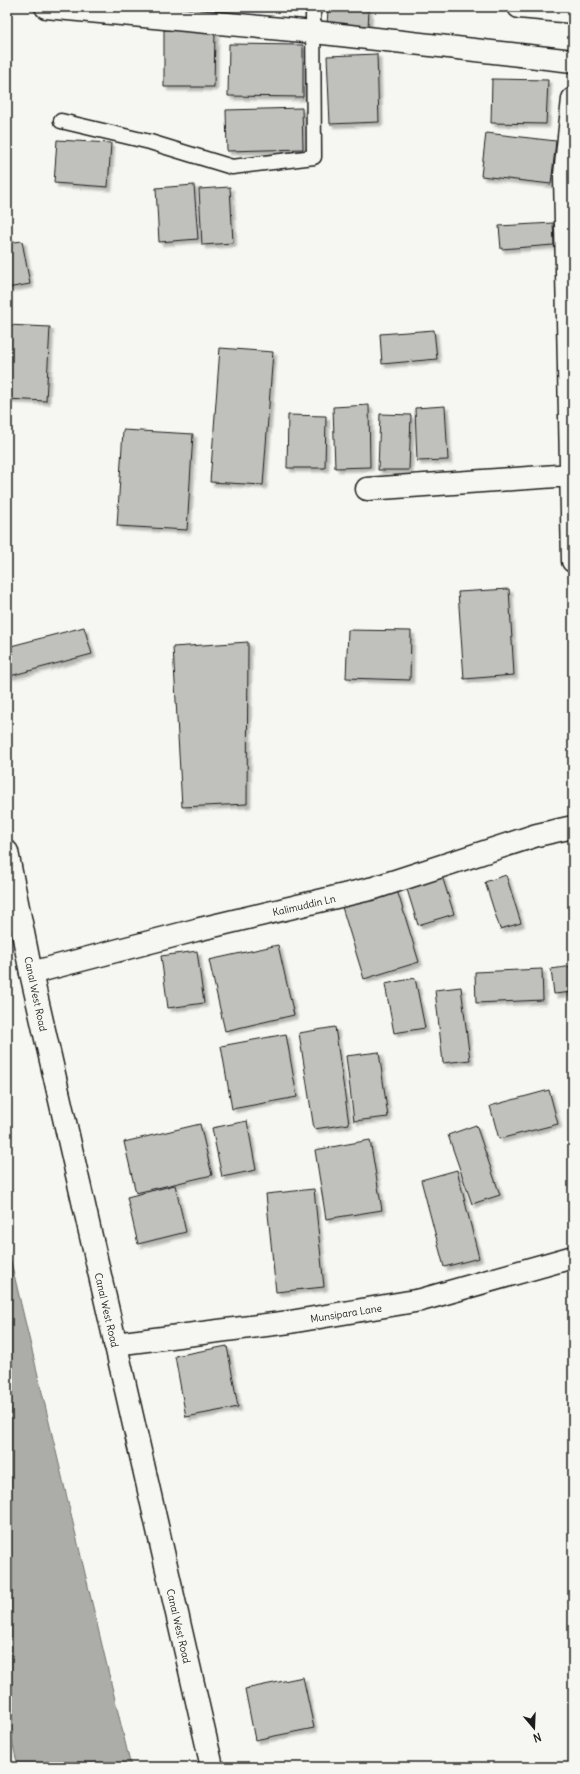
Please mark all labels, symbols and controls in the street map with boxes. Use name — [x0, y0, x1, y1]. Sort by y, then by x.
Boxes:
street label: Kalimuddin Ln — [271, 892, 337, 919]
street label: Canal West Road — [21, 955, 50, 1033]
street label: Canal West Road — [92, 1272, 121, 1349]
street label: Munsipara Lane — [309, 1301, 383, 1326]
street label: Canal West Road — [164, 1588, 193, 1665]
north arrow — [514, 1708, 554, 1748]
text: N — [531, 1730, 543, 1745]

